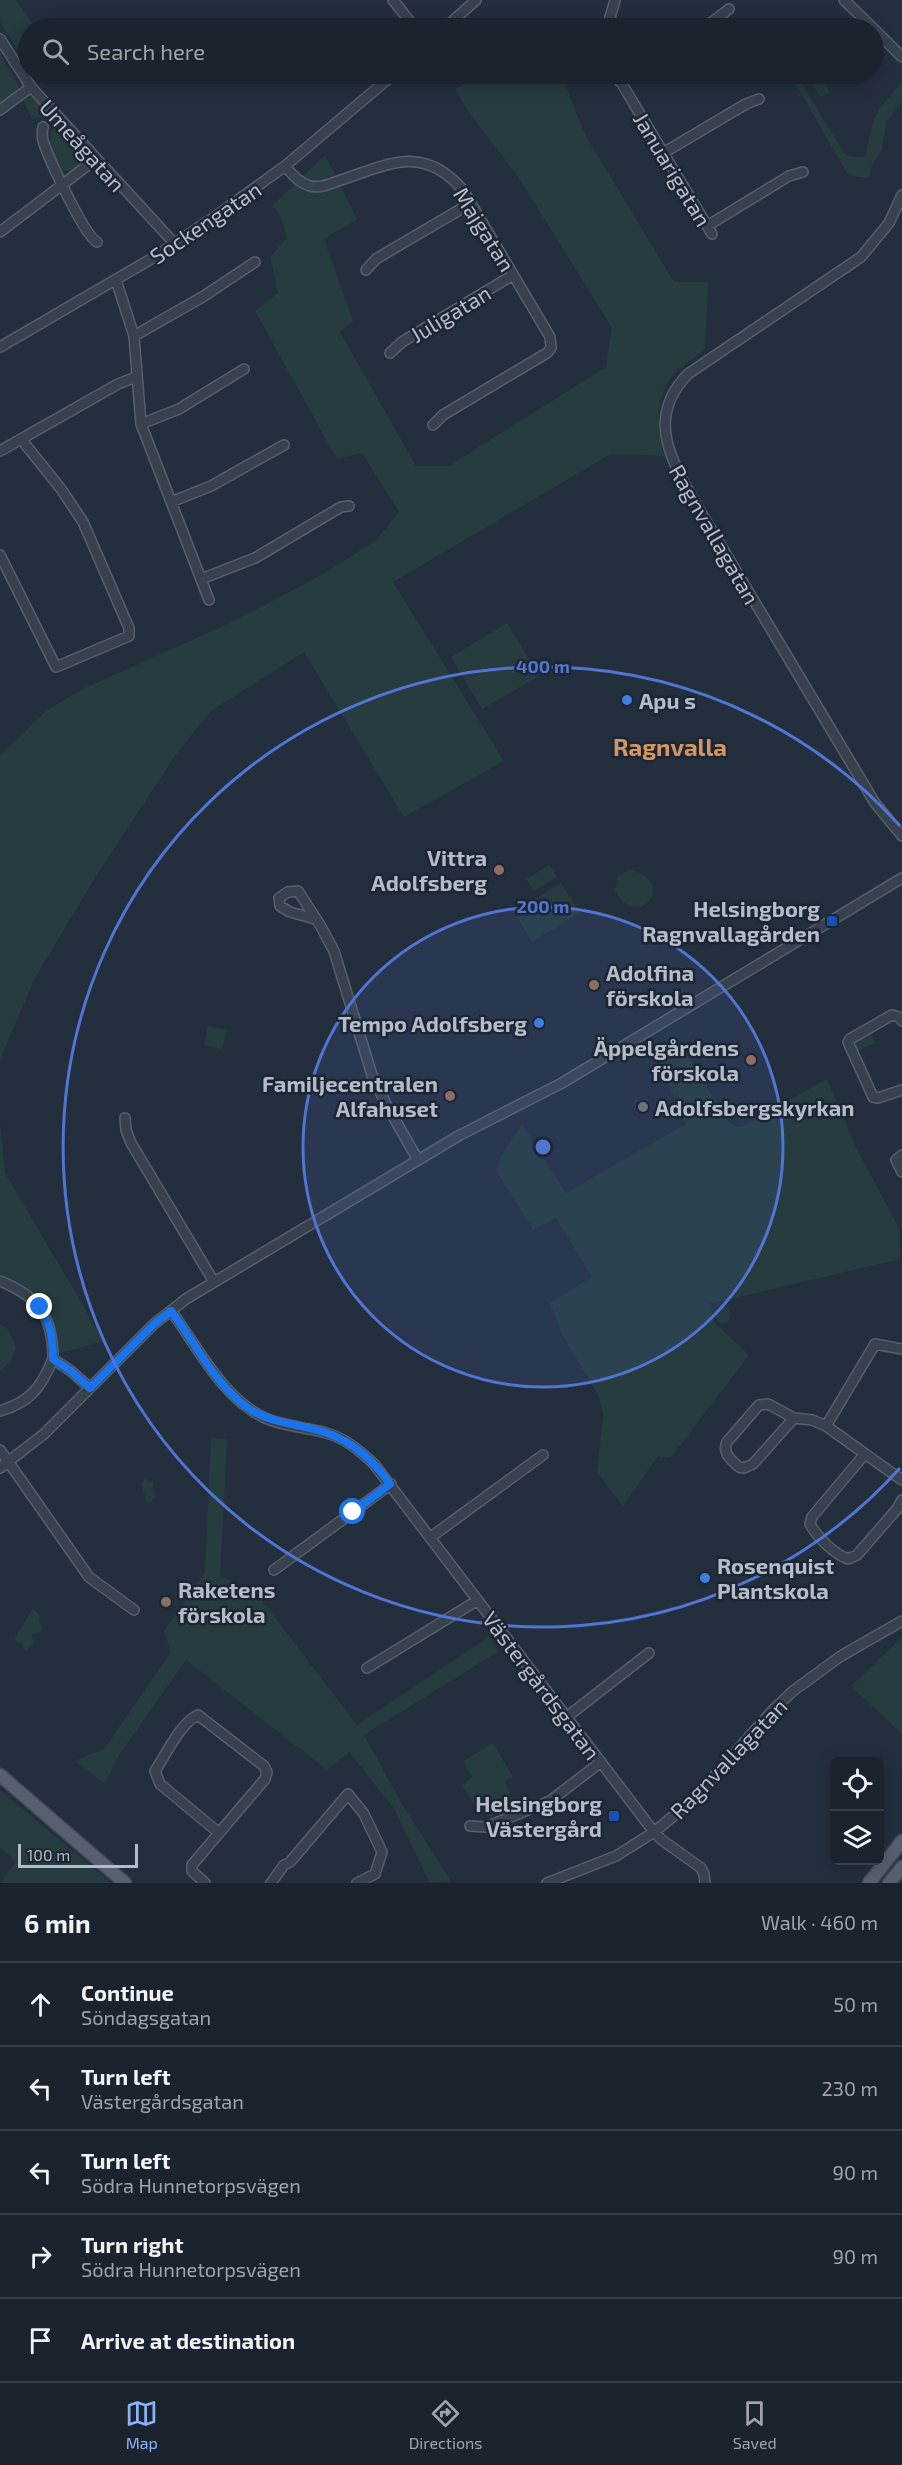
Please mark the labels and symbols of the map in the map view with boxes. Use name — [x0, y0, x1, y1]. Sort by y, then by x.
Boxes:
street label: Umeågatan — [35, 93, 131, 197]
street label: Januarigatan — [629, 107, 717, 231]
street label: Sockengatan — [144, 175, 266, 269]
street label: Majgatan — [448, 182, 521, 276]
street label: Juligatan — [405, 279, 495, 347]
street label: Ragnvallagatan — [664, 460, 766, 608]
text: 400 m — [516, 655, 570, 677]
place label: Apu s — [639, 687, 696, 713]
marker: Apu s — [620, 693, 634, 707]
district label: Ragnvalla — [613, 732, 727, 761]
place label: Vittra Adolfsberg — [371, 844, 487, 895]
marker: Vittra Adolfsberg — [492, 863, 506, 877]
text: 200 m — [517, 895, 569, 917]
place label: Helsingborg Ragnvallagården — [642, 895, 820, 946]
marker: Helsingborg Ragnvallagården — [825, 914, 839, 928]
place label: Adolfina förskola — [606, 959, 694, 1010]
marker: Adolfina förskola — [587, 978, 601, 992]
place label: Tempo Adolfsberg — [338, 1010, 527, 1036]
marker: Tempo Adolfsberg — [532, 1016, 546, 1030]
place label: Äppelgårdens förskola — [594, 1034, 739, 1085]
marker: Äppelgårdens förskola — [744, 1053, 758, 1067]
place label: Familjecentralen Alfahuset — [262, 1070, 438, 1121]
marker: Familjecentralen Alfahuset — [443, 1089, 457, 1103]
place label: Adolfsbergskyrkan — [655, 1094, 855, 1121]
marker: Adolfsbergskyrkan — [636, 1100, 650, 1114]
centre of rings — [533, 1137, 553, 1157]
route end — [26, 1293, 52, 1319]
route start — [339, 1498, 365, 1524]
place label: Rosenquist Plantskola — [717, 1552, 834, 1603]
marker: Rosenquist Plantskola — [698, 1571, 712, 1585]
place label: Raketens förskola — [178, 1576, 275, 1627]
marker: Raketens förskola — [159, 1595, 173, 1609]
street label: Västergårdsgatan — [478, 1606, 606, 1764]
street label: Ragnvallagatan — [664, 1693, 792, 1823]
place label: Helsingborg Västergård — [475, 1790, 602, 1841]
marker: Helsingborg Västergård — [607, 1809, 621, 1823]
scale bar — [18, 1841, 138, 1868]

